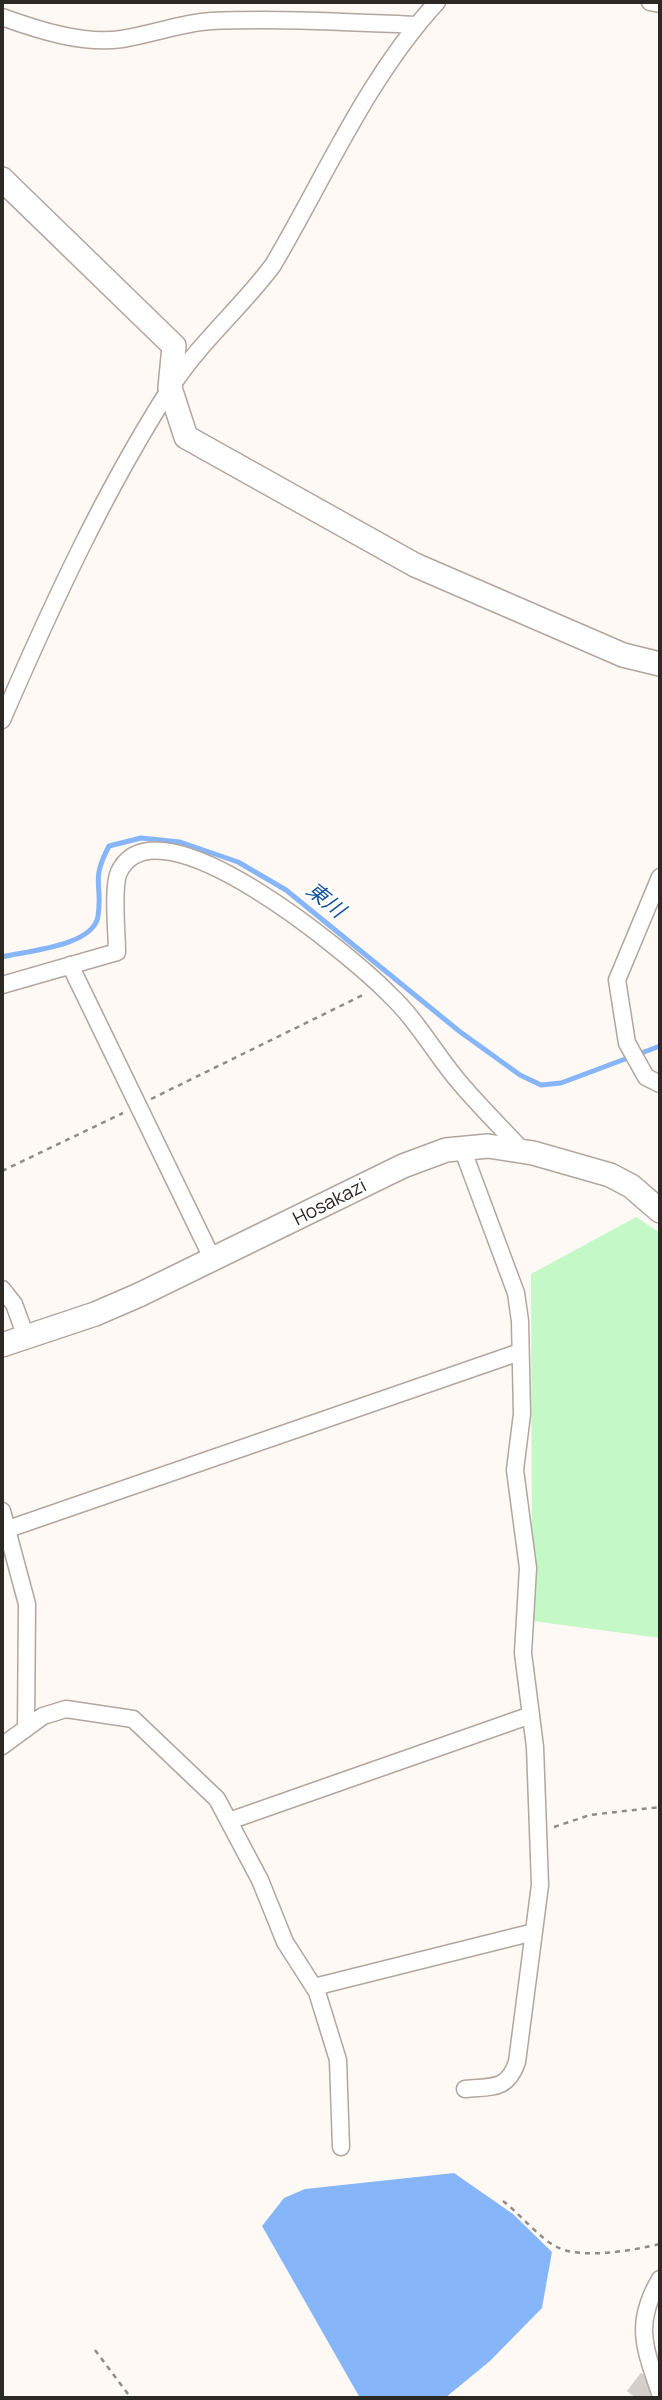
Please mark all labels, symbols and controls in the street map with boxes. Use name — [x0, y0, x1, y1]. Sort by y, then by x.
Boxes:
water label: 東川 — [301, 878, 349, 924]
street label: Hosakazi — [290, 1175, 370, 1231]

